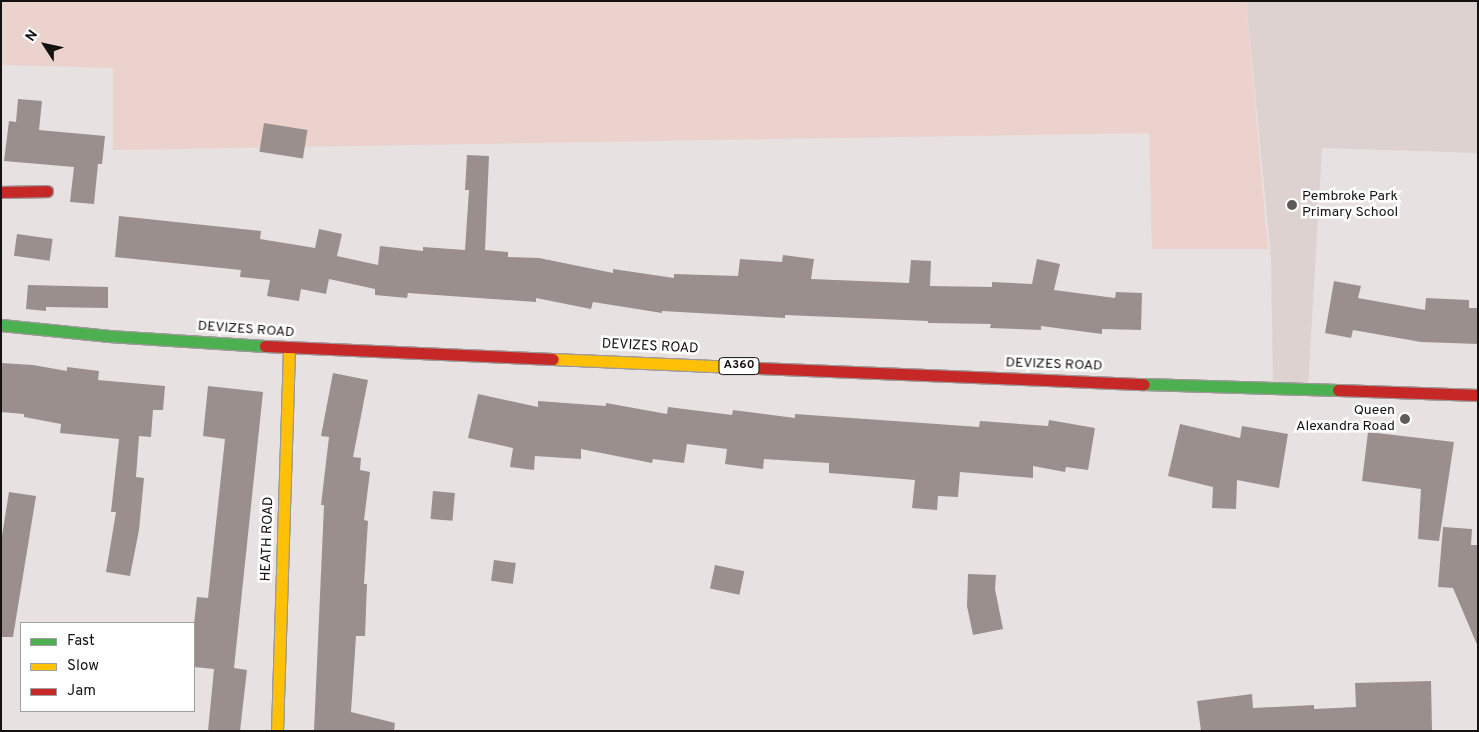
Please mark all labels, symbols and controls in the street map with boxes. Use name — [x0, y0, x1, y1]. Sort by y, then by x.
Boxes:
north arrow — [20, 20, 70, 70]
text: N — [22, 27, 42, 45]
place label: Pembroke Park Primary School — [1302, 189, 1398, 222]
marker: Pembroke Park Primary School — [1286, 199, 1298, 211]
street label: DEVIZES ROAD — [197, 318, 295, 342]
street label: DEVIZES ROAD — [601, 336, 699, 358]
street label: DEVIZES ROAD — [1005, 355, 1103, 375]
road number: A360 — [718, 356, 760, 376]
place label: Queen Alexandra Road — [1296, 403, 1395, 436]
marker: Queen Alexandra Road — [1399, 413, 1411, 425]
street label: HEATH ROAD — [258, 496, 278, 582]
legend — [20, 622, 195, 712]
text: Fast — [67, 632, 95, 651]
text: Slow — [67, 657, 99, 676]
text: Jam — [67, 682, 96, 701]

